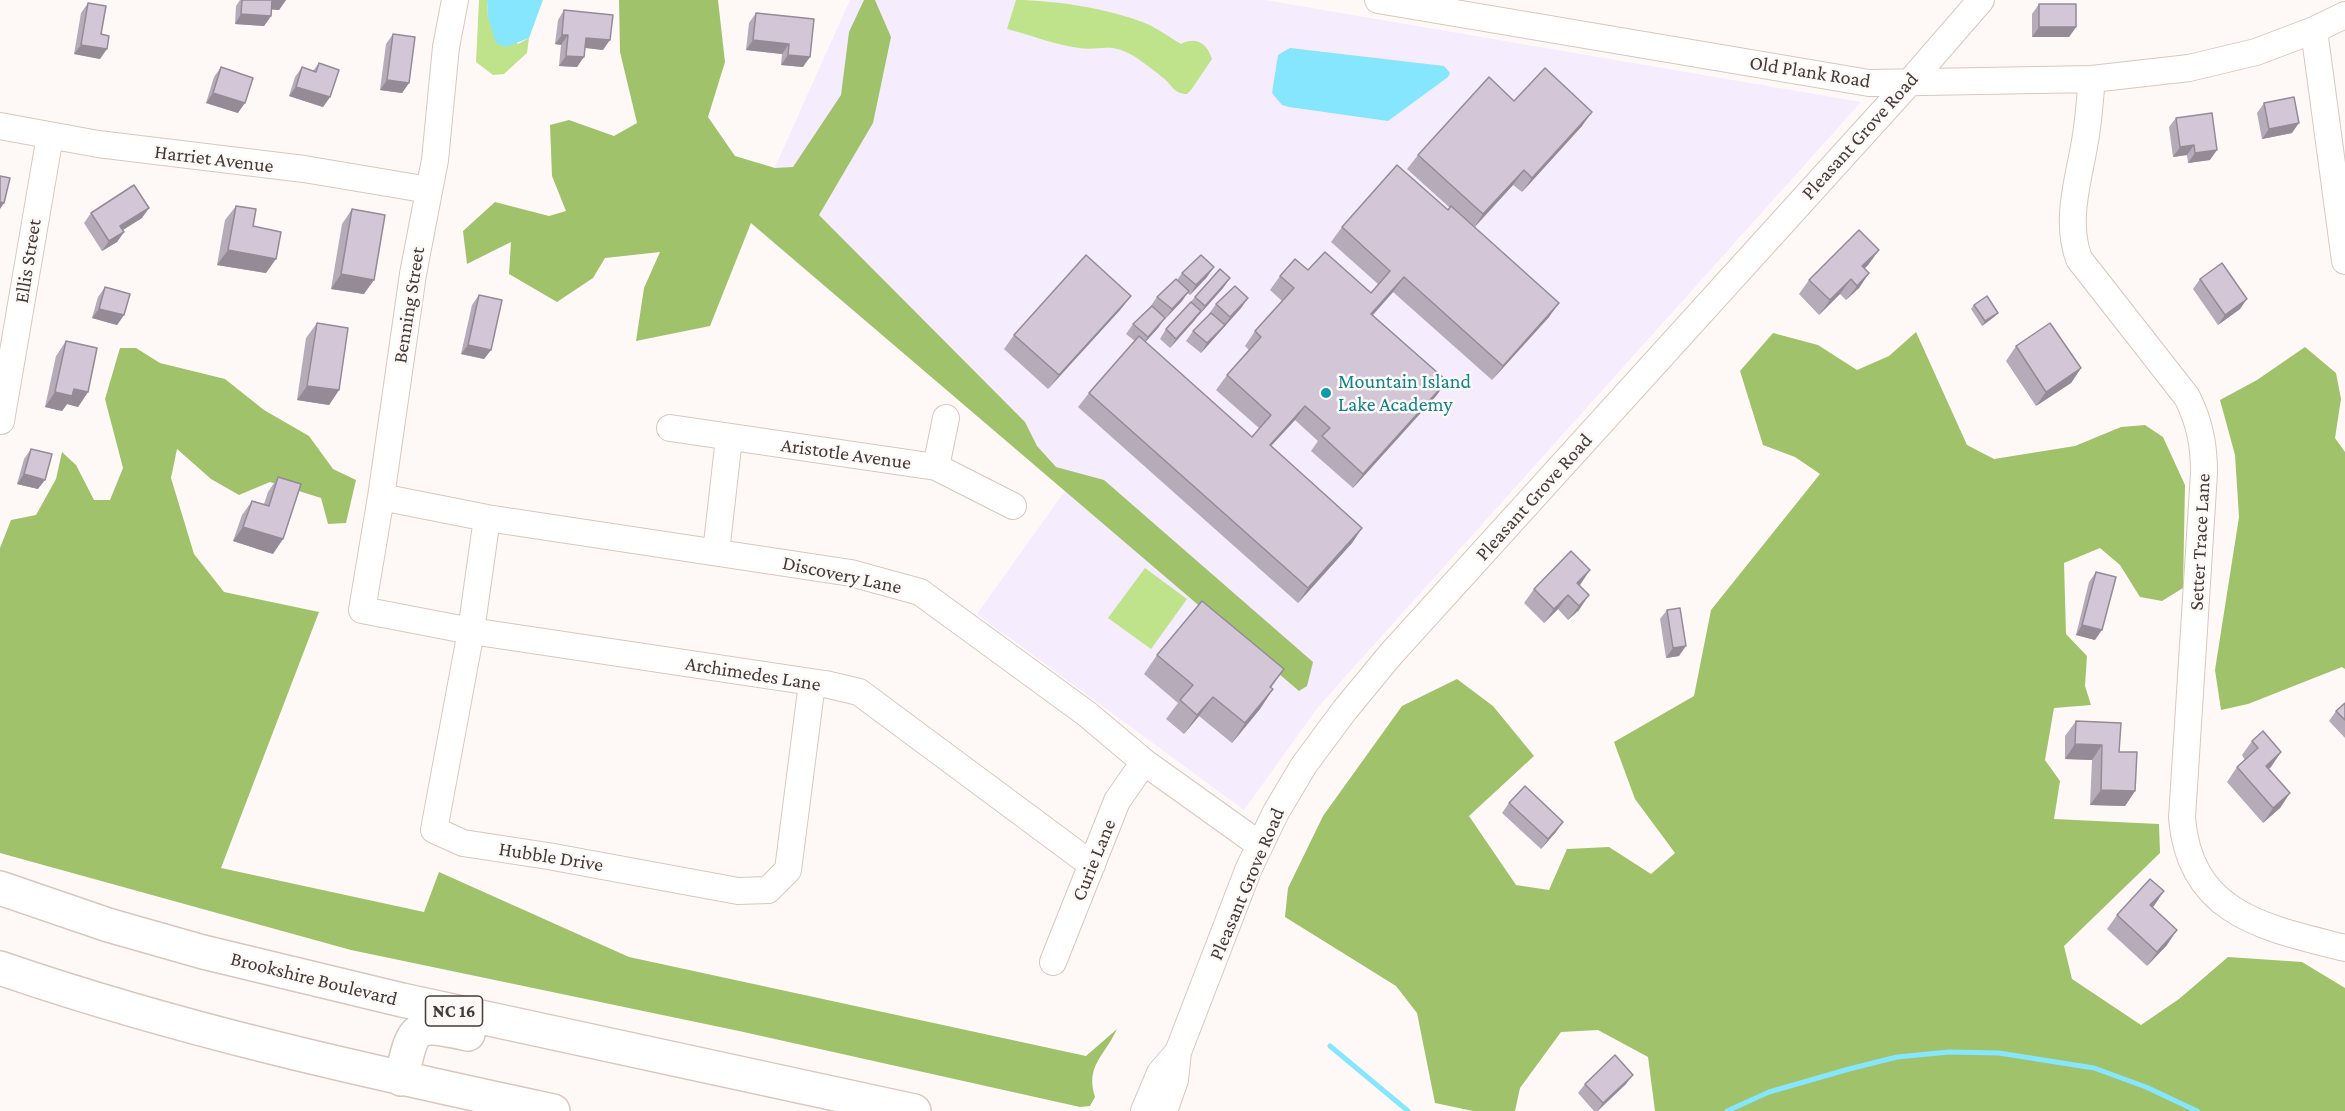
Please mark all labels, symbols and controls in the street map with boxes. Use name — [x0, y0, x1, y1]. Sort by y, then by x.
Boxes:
street label: Old Plank Road — [1748, 51, 1872, 93]
street label: Pleasant Grove Road — [1797, 67, 1923, 205]
street label: Harriet Avenue — [153, 140, 275, 178]
street label: Ellis Street — [9, 217, 47, 305]
street label: Benning Street — [388, 245, 430, 365]
place label: Mountain Island Lake Academy — [1338, 370, 1471, 417]
marker: Mountain Island Lake Academy — [1319, 386, 1333, 400]
street label: Pleasant Grove Road — [1471, 428, 1597, 566]
street label: Aristotle Avenue — [779, 433, 913, 475]
street label: Setter Trace Lane — [2184, 473, 2216, 611]
street label: Discovery Lane — [780, 551, 904, 599]
street label: Archimedes Lane — [684, 651, 822, 697]
street label: Pleasant Grove Road — [1204, 804, 1290, 964]
street label: Curie Lane — [1067, 816, 1121, 904]
street label: Hubble Drive — [497, 837, 605, 877]
street label: Brookshire Boulevard — [228, 947, 400, 1011]
road number: NC 16 — [426, 996, 482, 1026]

